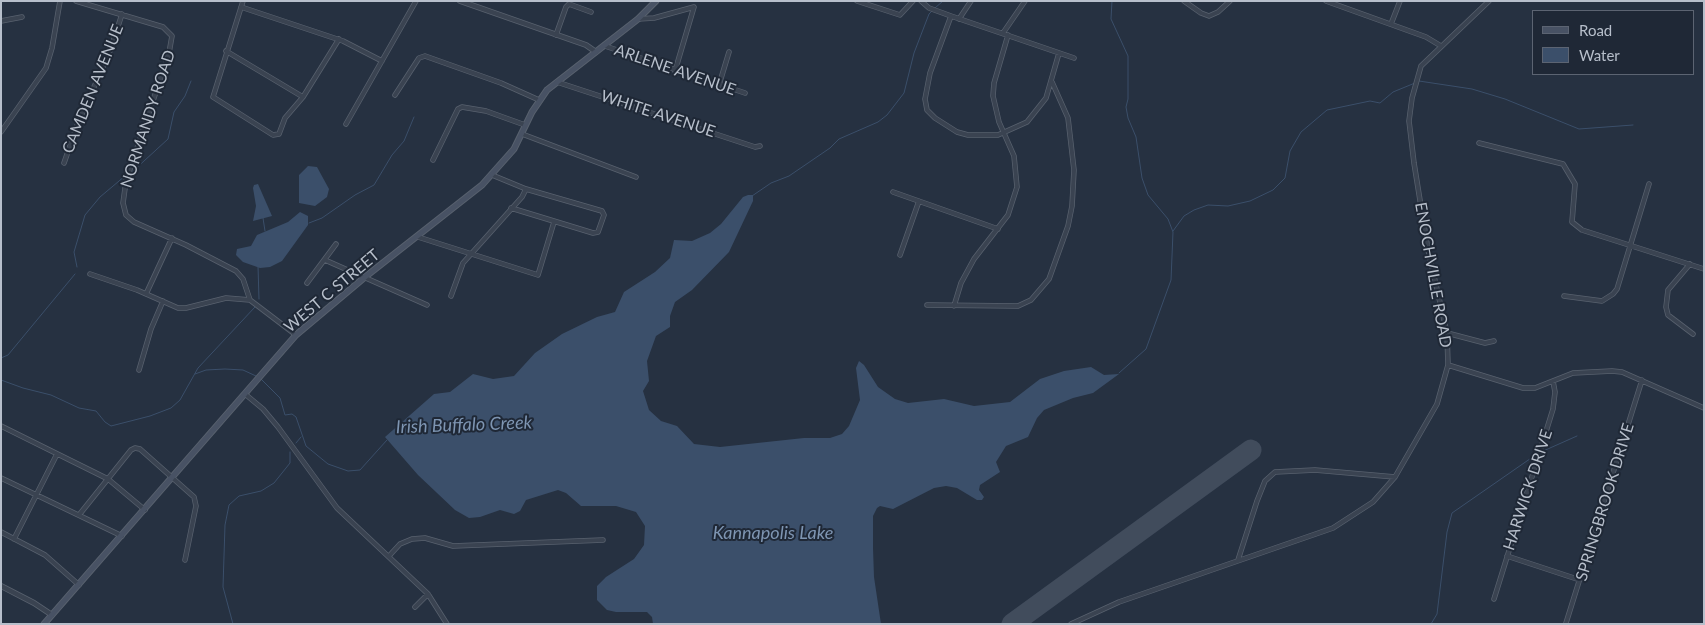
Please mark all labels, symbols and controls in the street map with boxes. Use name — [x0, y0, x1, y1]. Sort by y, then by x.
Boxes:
legend — [1532, 10, 1695, 75]
text: Road — [1579, 21, 1612, 39]
street label: CAMDEN AVENUE — [58, 22, 128, 156]
street label: ARLENE AVENUE — [612, 40, 738, 100]
text: Water — [1579, 46, 1620, 64]
street label: NORMANDY ROAD — [117, 48, 179, 190]
street label: WHITE AVENUE — [598, 86, 718, 142]
street label: ENOCHVILLE ROAD — [1411, 201, 1455, 349]
street label: WEST C STREET — [280, 245, 384, 337]
water label: Irish Buffalo Creek — [396, 412, 532, 438]
street label: SPRINGBROOK DRIVE — [1572, 421, 1638, 583]
street label: HARWICK DRIVE — [1499, 427, 1557, 553]
water label: Kannapolis Lake — [713, 522, 833, 544]

